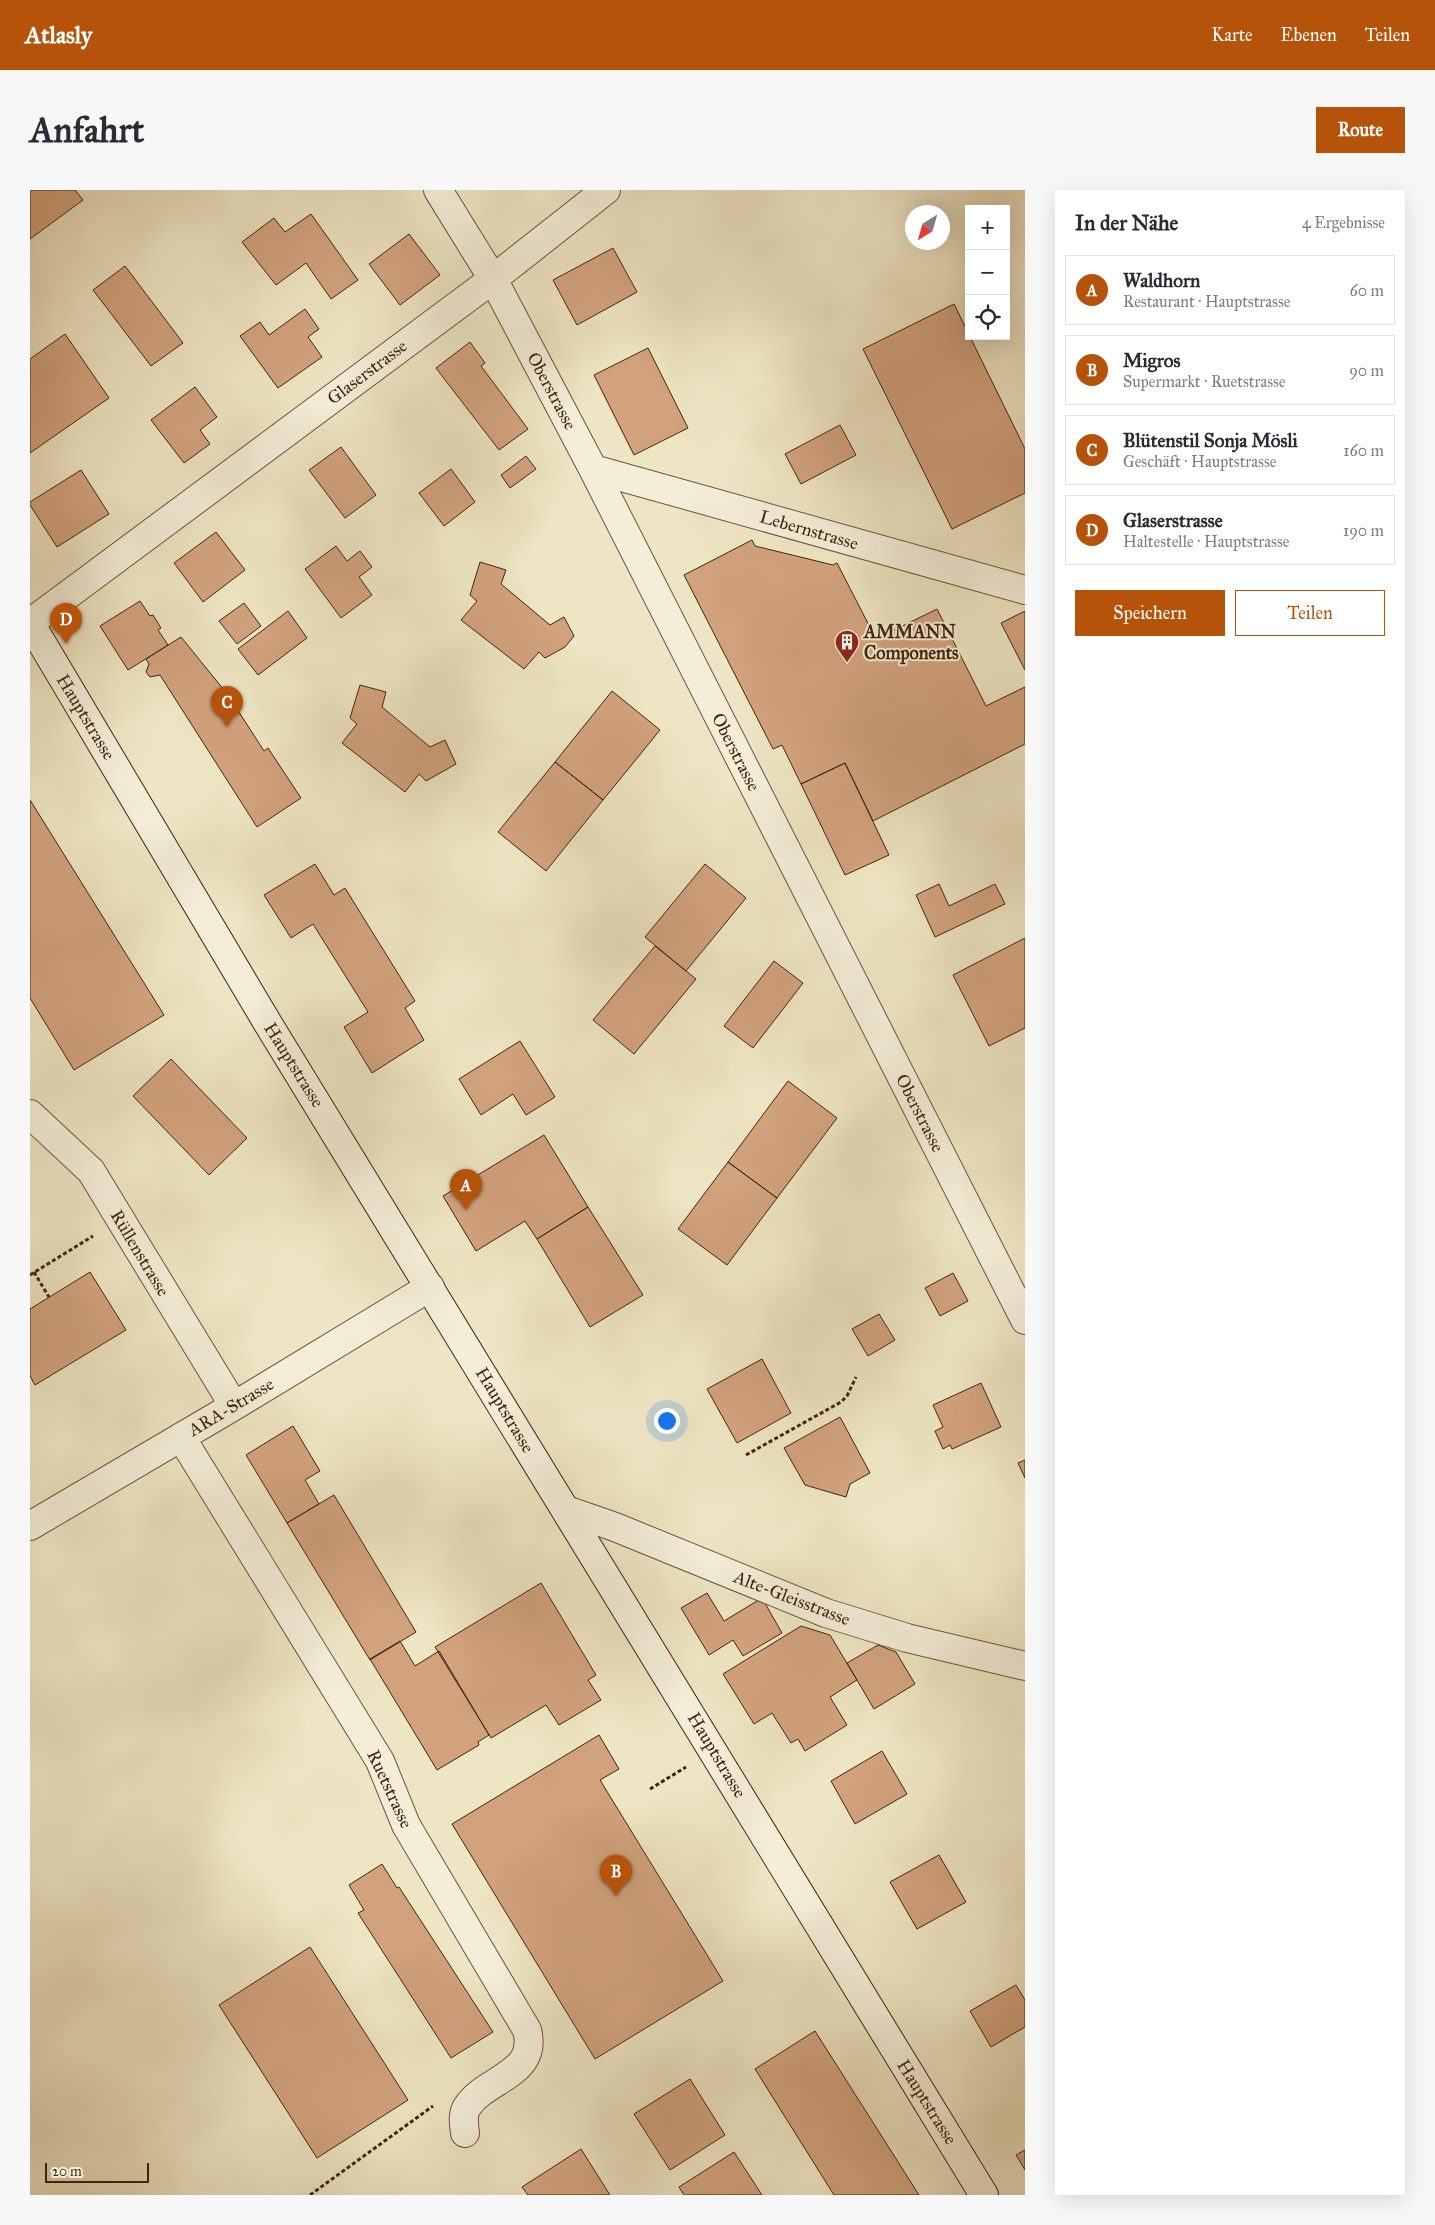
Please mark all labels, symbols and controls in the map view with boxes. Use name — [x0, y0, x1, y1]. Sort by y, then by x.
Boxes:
text: Atlasly — [25, 20, 92, 50]
text: Karte — [1212, 24, 1253, 46]
text: Ebenen — [1281, 24, 1337, 46]
text: Teilen — [1365, 24, 1410, 46]
button: Route — [1316, 107, 1405, 153]
text: Anfahrt — [30, 109, 144, 152]
north arrow — [905, 205, 950, 250]
map controls — [965, 205, 1010, 340]
button: + — [965, 205, 1010, 250]
text: In der Nähe — [1075, 210, 1178, 236]
text: 4 Ergebnisse — [1302, 213, 1385, 232]
button: − — [965, 250, 1010, 295]
text: Waldhorn — [1123, 269, 1200, 292]
text: A — [1087, 281, 1097, 300]
text: 60 m — [1350, 281, 1384, 300]
text: Restaurant · Hauptstrasse — [1123, 292, 1290, 311]
button: locate — [965, 295, 1010, 340]
street label: Glaserstrasse — [323, 335, 411, 409]
street label: Oberstrasse — [522, 348, 582, 434]
text: Migros — [1123, 349, 1180, 372]
text: B — [1087, 361, 1097, 380]
text: 90 m — [1349, 361, 1384, 380]
text: Supermarkt · Ruetstrasse — [1123, 372, 1285, 391]
text: Blütenstil Sonja Mösli — [1123, 429, 1298, 452]
text: C — [1087, 441, 1097, 460]
text: 160 m — [1343, 441, 1384, 460]
text: Geschäft · Hauptstrasse — [1123, 452, 1276, 471]
street label: Lebernstrasse — [757, 505, 861, 555]
text: Glaserstrasse — [1123, 509, 1223, 532]
text: D — [1086, 521, 1098, 540]
text: 190 m — [1343, 521, 1384, 540]
text: Haltestelle · Hauptstrasse — [1123, 532, 1289, 551]
button: Speichern — [1075, 590, 1225, 636]
button: Teilen — [1235, 590, 1385, 636]
pin: D — [50, 603, 82, 644]
place label: AMMANN Components — [863, 621, 959, 665]
building icon: AMMANN Components — [834, 629, 860, 663]
street label: Hauptstrasse — [52, 670, 120, 764]
pin: C — [211, 686, 243, 727]
street label: Oberstrasse — [707, 709, 765, 795]
street label: Hauptstrasse — [259, 1018, 329, 1112]
street label: Oberstrasse — [891, 1070, 949, 1156]
pin: A — [450, 1169, 482, 1210]
street label: Rüllenstrasse — [106, 1206, 174, 1300]
street label: Hauptstrasse — [471, 1363, 539, 1457]
street label: ARA-Strasse — [183, 1373, 278, 1442]
your location — [654, 1408, 680, 1434]
street label: Alte-Gleisstrasse — [730, 1565, 853, 1630]
street label: Hauptstrasse — [683, 1708, 751, 1802]
street label: Ruetstrasse — [362, 1746, 418, 1832]
pin: B — [600, 1855, 632, 1896]
street label: Hauptstrasse — [892, 2055, 962, 2149]
scale bar — [45, 2160, 149, 2183]
text: 20 m — [52, 2163, 82, 2180]

